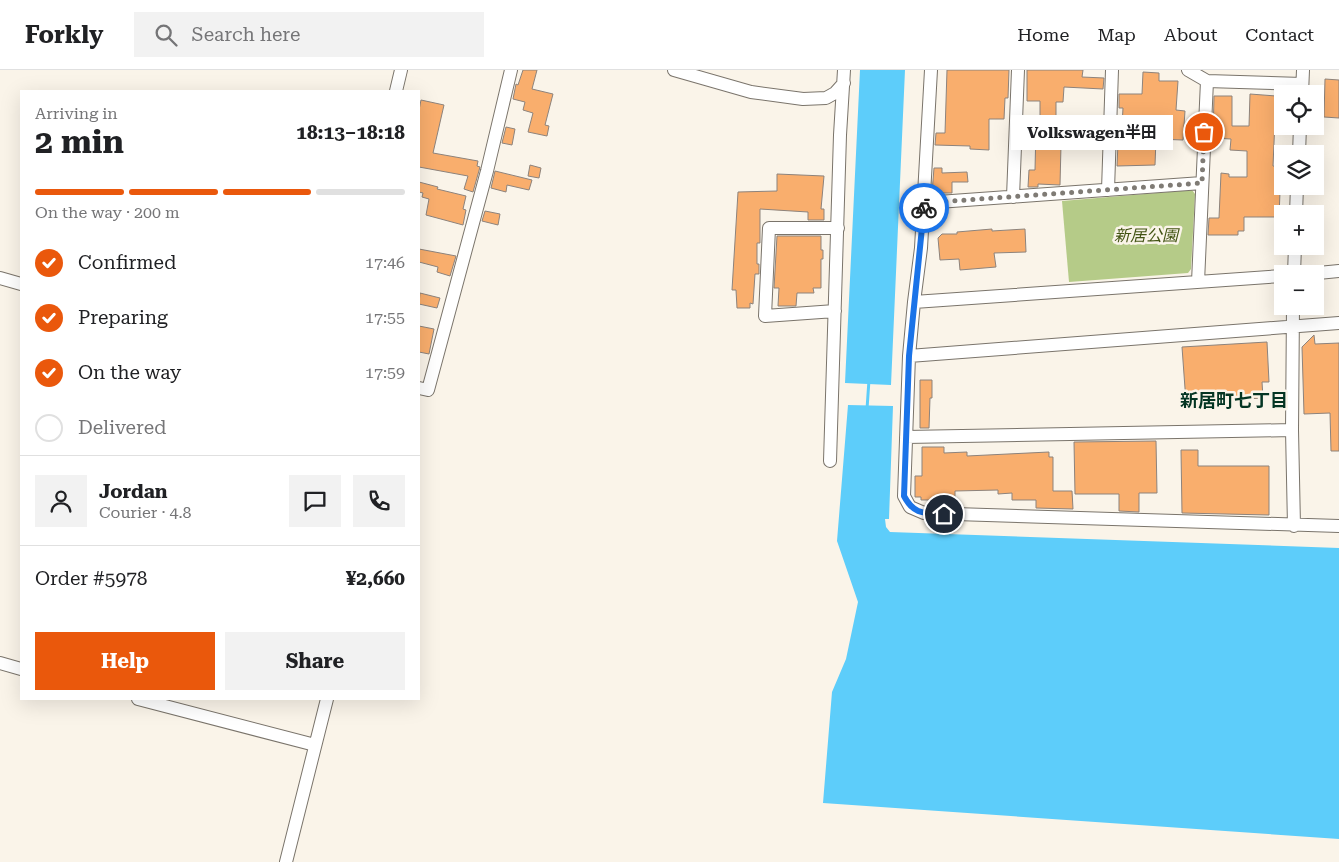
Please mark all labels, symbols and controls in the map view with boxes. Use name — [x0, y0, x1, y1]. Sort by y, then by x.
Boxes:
search box — [134, 12, 484, 57]
text: Forkly — [25, 21, 104, 49]
icon: search — [152, 21, 180, 49]
text: Search here — [192, 23, 300, 46]
text: Home — [1017, 24, 1069, 45]
text: Map — [1097, 24, 1136, 45]
text: About — [1164, 24, 1217, 45]
text: Contact — [1245, 24, 1314, 45]
map controls — [1274, 85, 1324, 315]
button: locate — [1274, 85, 1324, 135]
text: Arriving in — [35, 104, 118, 123]
pin — [1183, 111, 1225, 153]
callout: Volkswagen半田 — [1012, 114, 1174, 150]
icon: bag — [1190, 118, 1218, 146]
text: 18:13–18:18 — [296, 121, 405, 144]
text: 2 min — [35, 123, 124, 161]
text: Volkswagen半田 — [1027, 123, 1157, 142]
button: layers — [1274, 145, 1324, 195]
courier — [899, 183, 949, 233]
icon: bike — [910, 194, 938, 222]
text: On the way · 200 m — [35, 203, 180, 222]
button: + — [1274, 205, 1324, 255]
park label: 新居公園 — [1114, 226, 1180, 245]
icon: check — [35, 249, 63, 277]
text: Confirmed — [78, 251, 176, 274]
text: 17:46 — [365, 253, 405, 272]
button: − — [1274, 265, 1324, 315]
icon: check — [35, 304, 63, 332]
text: Preparing — [78, 306, 168, 329]
text: 17:55 — [365, 308, 405, 327]
icon: check — [35, 359, 63, 387]
text: On the way — [78, 361, 181, 384]
text: 17:59 — [365, 363, 405, 382]
district label: 新居町七丁目 — [1180, 390, 1288, 411]
text: Delivered — [78, 416, 166, 439]
button: person — [35, 475, 87, 527]
button: chat — [289, 475, 341, 527]
button: phone — [353, 475, 405, 527]
text: Jordan — [99, 480, 168, 503]
pin — [923, 493, 965, 535]
icon: home — [930, 500, 958, 528]
text: Courier · 4.8 — [99, 503, 192, 522]
text: Order #5978 — [35, 567, 147, 590]
text: ¥2,660 — [346, 567, 405, 590]
button: Help — [35, 632, 215, 690]
button: Share — [225, 632, 405, 690]

